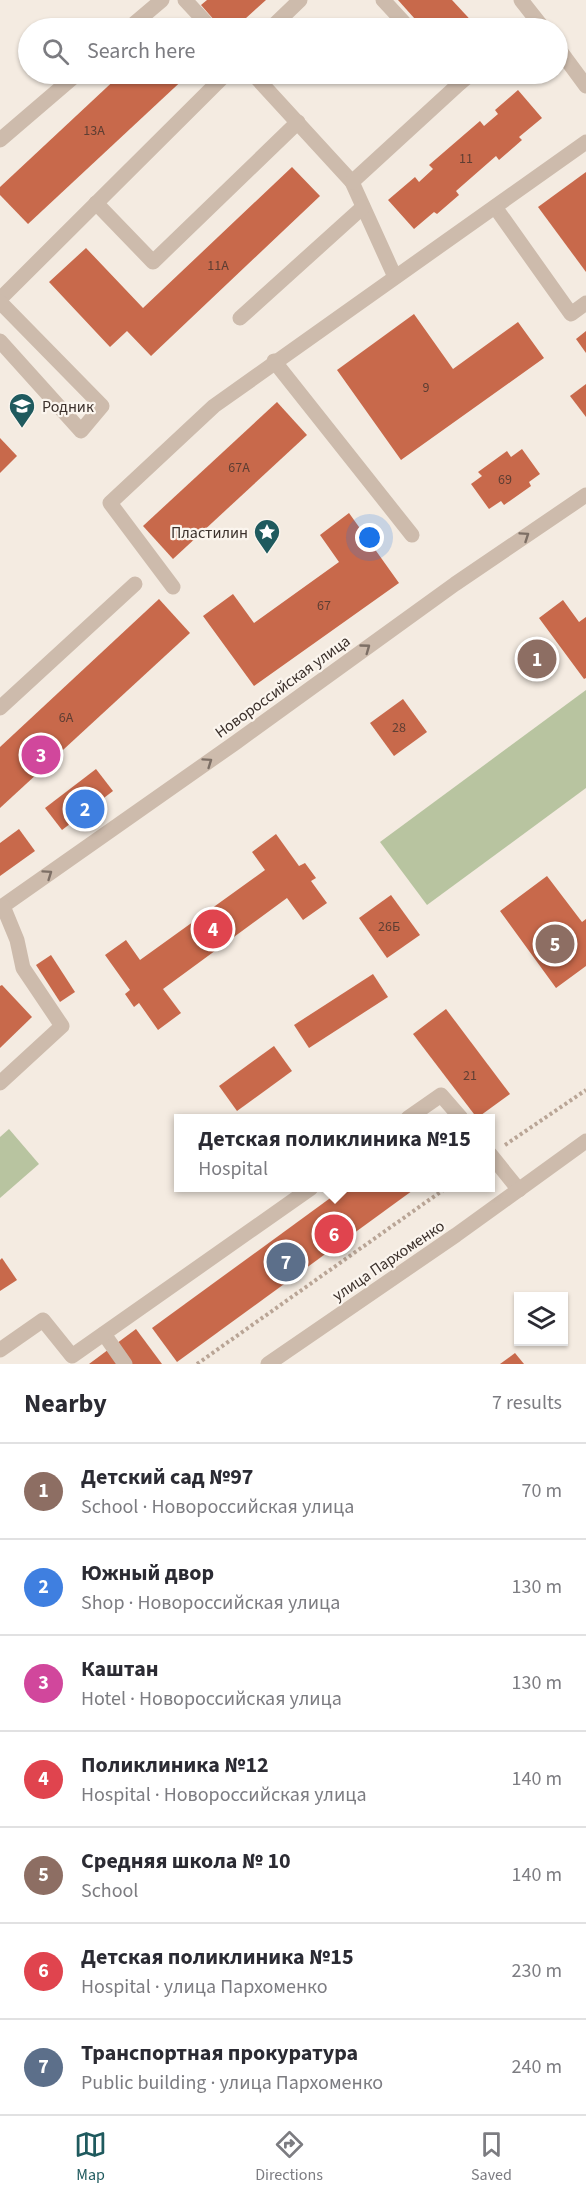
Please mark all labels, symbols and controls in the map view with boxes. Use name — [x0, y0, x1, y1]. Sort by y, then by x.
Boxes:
search box — [18, 18, 568, 84]
icon: search — [39, 35, 72, 68]
text: Search here — [87, 35, 195, 67]
house number: 13А — [83, 121, 105, 141]
house number: 11 — [459, 149, 473, 169]
house number: 11А — [207, 256, 229, 276]
house number: 9 — [423, 378, 430, 398]
school or university icon: Родник — [7, 391, 37, 429]
place label: Родник — [42, 396, 94, 418]
house number: 67А — [228, 458, 250, 478]
house number: 69 — [498, 470, 512, 490]
place icon: Пластилин — [252, 517, 282, 555]
place label: Пластилин — [171, 522, 248, 544]
your location — [355, 523, 384, 552]
one-way arrow — [518, 532, 529, 543]
house number: 67 — [317, 596, 331, 616]
street label: Новороссийская улица — [210, 630, 355, 743]
pin: 1 — [518, 636, 556, 682]
one-way arrow — [359, 644, 370, 655]
house number: 6А — [59, 708, 74, 728]
house number: 28 — [392, 718, 406, 738]
pin: 3 — [22, 732, 60, 777]
one-way arrow — [201, 758, 212, 769]
pin: 2 — [66, 786, 104, 832]
one-way arrow — [41, 870, 52, 881]
pin: 4 — [194, 906, 232, 952]
house number: 26Б — [378, 917, 400, 937]
pin: 5 — [536, 922, 574, 966]
house number: 21 — [463, 1066, 477, 1086]
popup — [174, 1114, 495, 1192]
text: Детская поликлиника №15 — [198, 1123, 471, 1155]
text: Hospital — [198, 1155, 268, 1183]
pin: 6 — [314, 1212, 354, 1256]
street label: улица Пархоменко — [328, 1215, 449, 1307]
pin: 7 — [266, 1240, 306, 1284]
map controls — [514, 1292, 568, 1346]
button: layers — [514, 1292, 568, 1346]
text: Nearby — [24, 1385, 107, 1422]
text: 7 results — [492, 1389, 562, 1417]
text: Детский сад №97 — [81, 1461, 254, 1493]
text: 1 — [38, 1477, 49, 1505]
text: 70 m — [522, 1477, 562, 1505]
text: School · Новороссийская улица — [81, 1493, 354, 1521]
text: Южный двор — [81, 1557, 214, 1589]
text: 2 — [38, 1573, 49, 1601]
text: 130 m — [512, 1573, 562, 1601]
text: Shop · Новороссийская улица — [81, 1589, 340, 1617]
text: Каштан — [81, 1653, 159, 1685]
text: 3 — [38, 1669, 49, 1697]
text: 130 m — [512, 1669, 562, 1697]
text: Hotel · Новороссийская улица — [81, 1685, 342, 1713]
text: Поликлиника №12 — [81, 1749, 269, 1781]
text: 4 — [38, 1765, 49, 1793]
text: 140 m — [512, 1765, 562, 1793]
text: Hospital · Новороссийская улица — [81, 1781, 367, 1809]
text: Средняя школа № 10 — [81, 1845, 291, 1877]
text: 5 — [38, 1861, 49, 1889]
text: 140 m — [512, 1861, 562, 1889]
text: School — [81, 1877, 138, 1905]
text: Детская поликлиника №15 — [81, 1941, 354, 1973]
text: 6 — [38, 1957, 49, 1985]
text: 230 m — [512, 1957, 562, 1985]
text: Hospital · улица Пархоменко — [81, 1973, 328, 2001]
text: Транспортная прокуратура — [81, 2037, 358, 2069]
text: 7 — [38, 2053, 49, 2081]
text: 240 m — [512, 2053, 562, 2081]
text: Public building · улица Пархоменко — [81, 2069, 383, 2097]
tab: Map — [74, 2128, 107, 2186]
tab: Directions — [255, 2128, 323, 2186]
tab: Saved — [471, 2128, 512, 2186]

